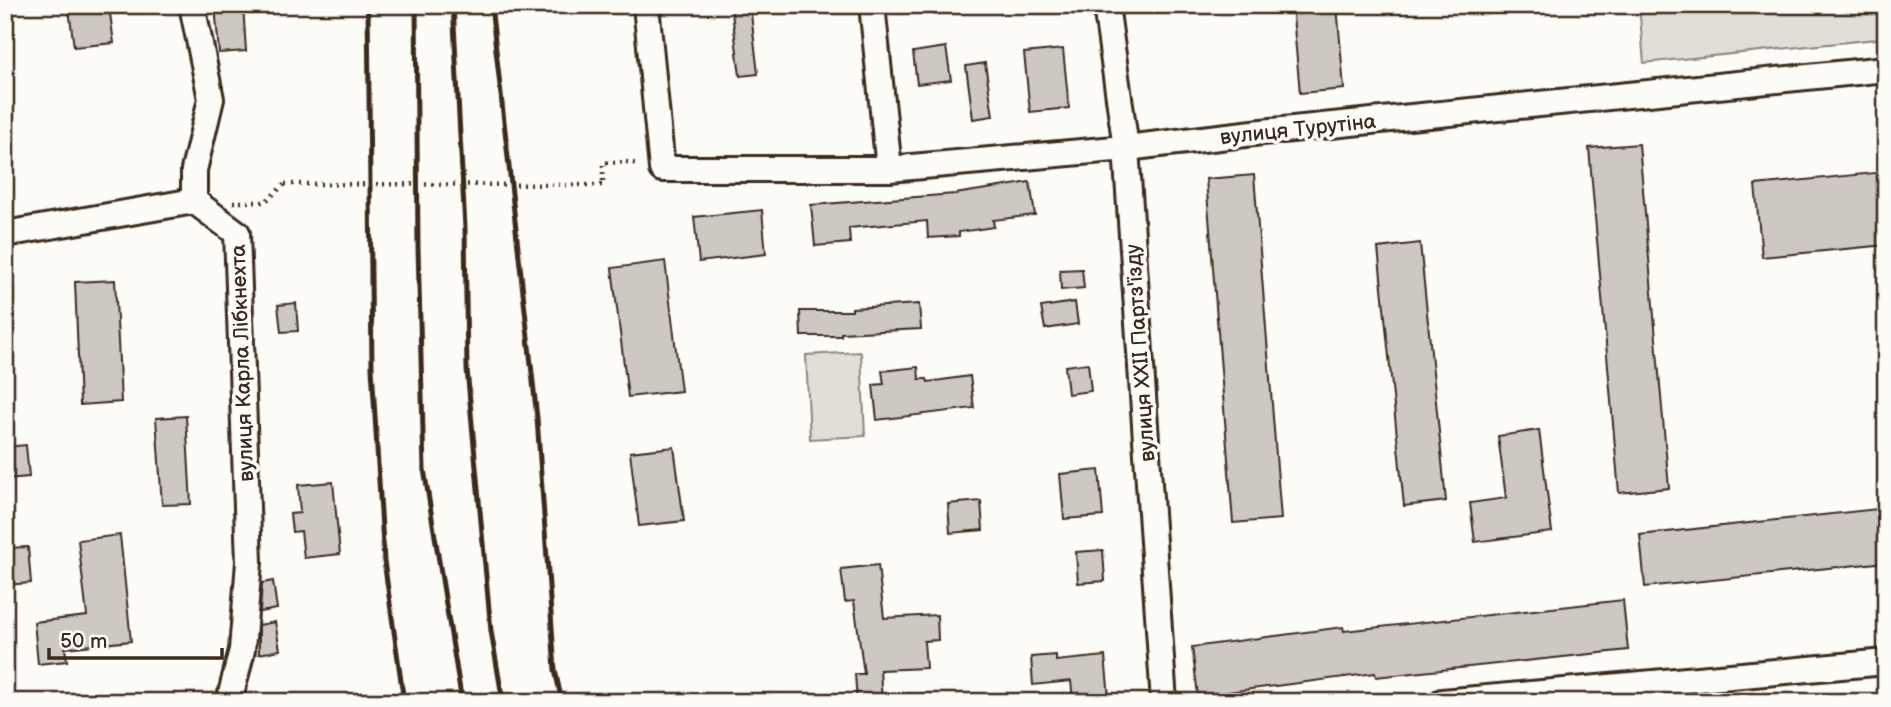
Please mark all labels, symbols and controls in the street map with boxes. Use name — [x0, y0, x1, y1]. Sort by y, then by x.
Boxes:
street label: вулиця Турутіна — [1219, 109, 1378, 150]
street label: вулиця Карла Лібкнехта — [226, 243, 259, 482]
street label: вулиця XXII Партз'їзду — [1120, 243, 1161, 463]
scale bar — [49, 616, 222, 660]
text: 50 m — [60, 629, 107, 654]

